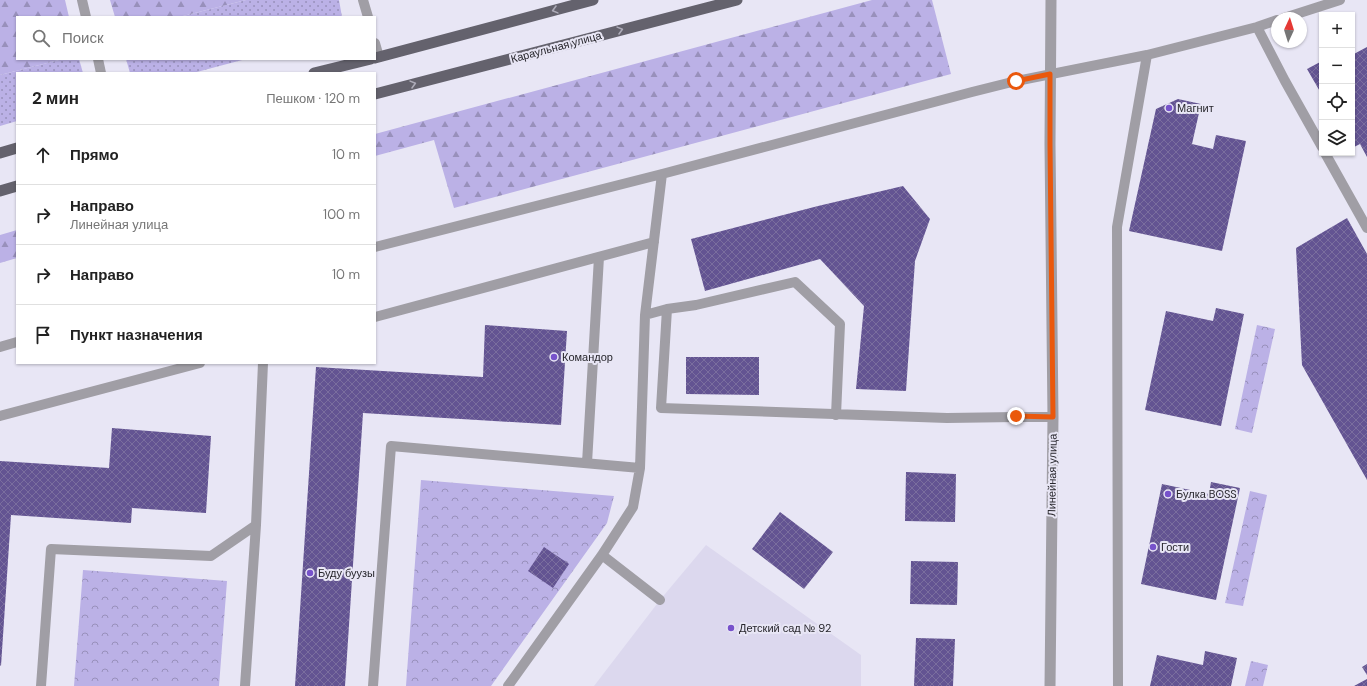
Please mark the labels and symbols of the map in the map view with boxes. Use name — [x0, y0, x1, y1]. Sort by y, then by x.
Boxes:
one-way arrow — [552, 5, 559, 14]
north arrow — [1271, 12, 1307, 48]
one-way arrow — [617, 27, 623, 35]
street label: Караульная улица — [509, 28, 604, 66]
route start — [1007, 72, 1025, 90]
one-way arrow — [409, 80, 416, 89]
place label: Магнит — [1177, 101, 1214, 115]
marker: Магнит — [1164, 103, 1174, 113]
place label: Командор — [562, 350, 613, 364]
marker: Командор — [549, 352, 559, 362]
route end — [1007, 407, 1025, 425]
street label: Линейная улица — [1044, 432, 1060, 517]
place label: Булка BOSS — [1176, 487, 1237, 501]
marker: Булка BOSS — [1163, 489, 1173, 499]
place label: Гости — [1161, 540, 1189, 554]
marker: Гости — [1148, 542, 1158, 552]
place label: Буду буузы — [318, 566, 375, 580]
marker: Буду буузы — [305, 568, 315, 578]
place label: Детский сад № 92 — [739, 621, 831, 635]
marker: Детский сад № 92 — [726, 623, 736, 633]

